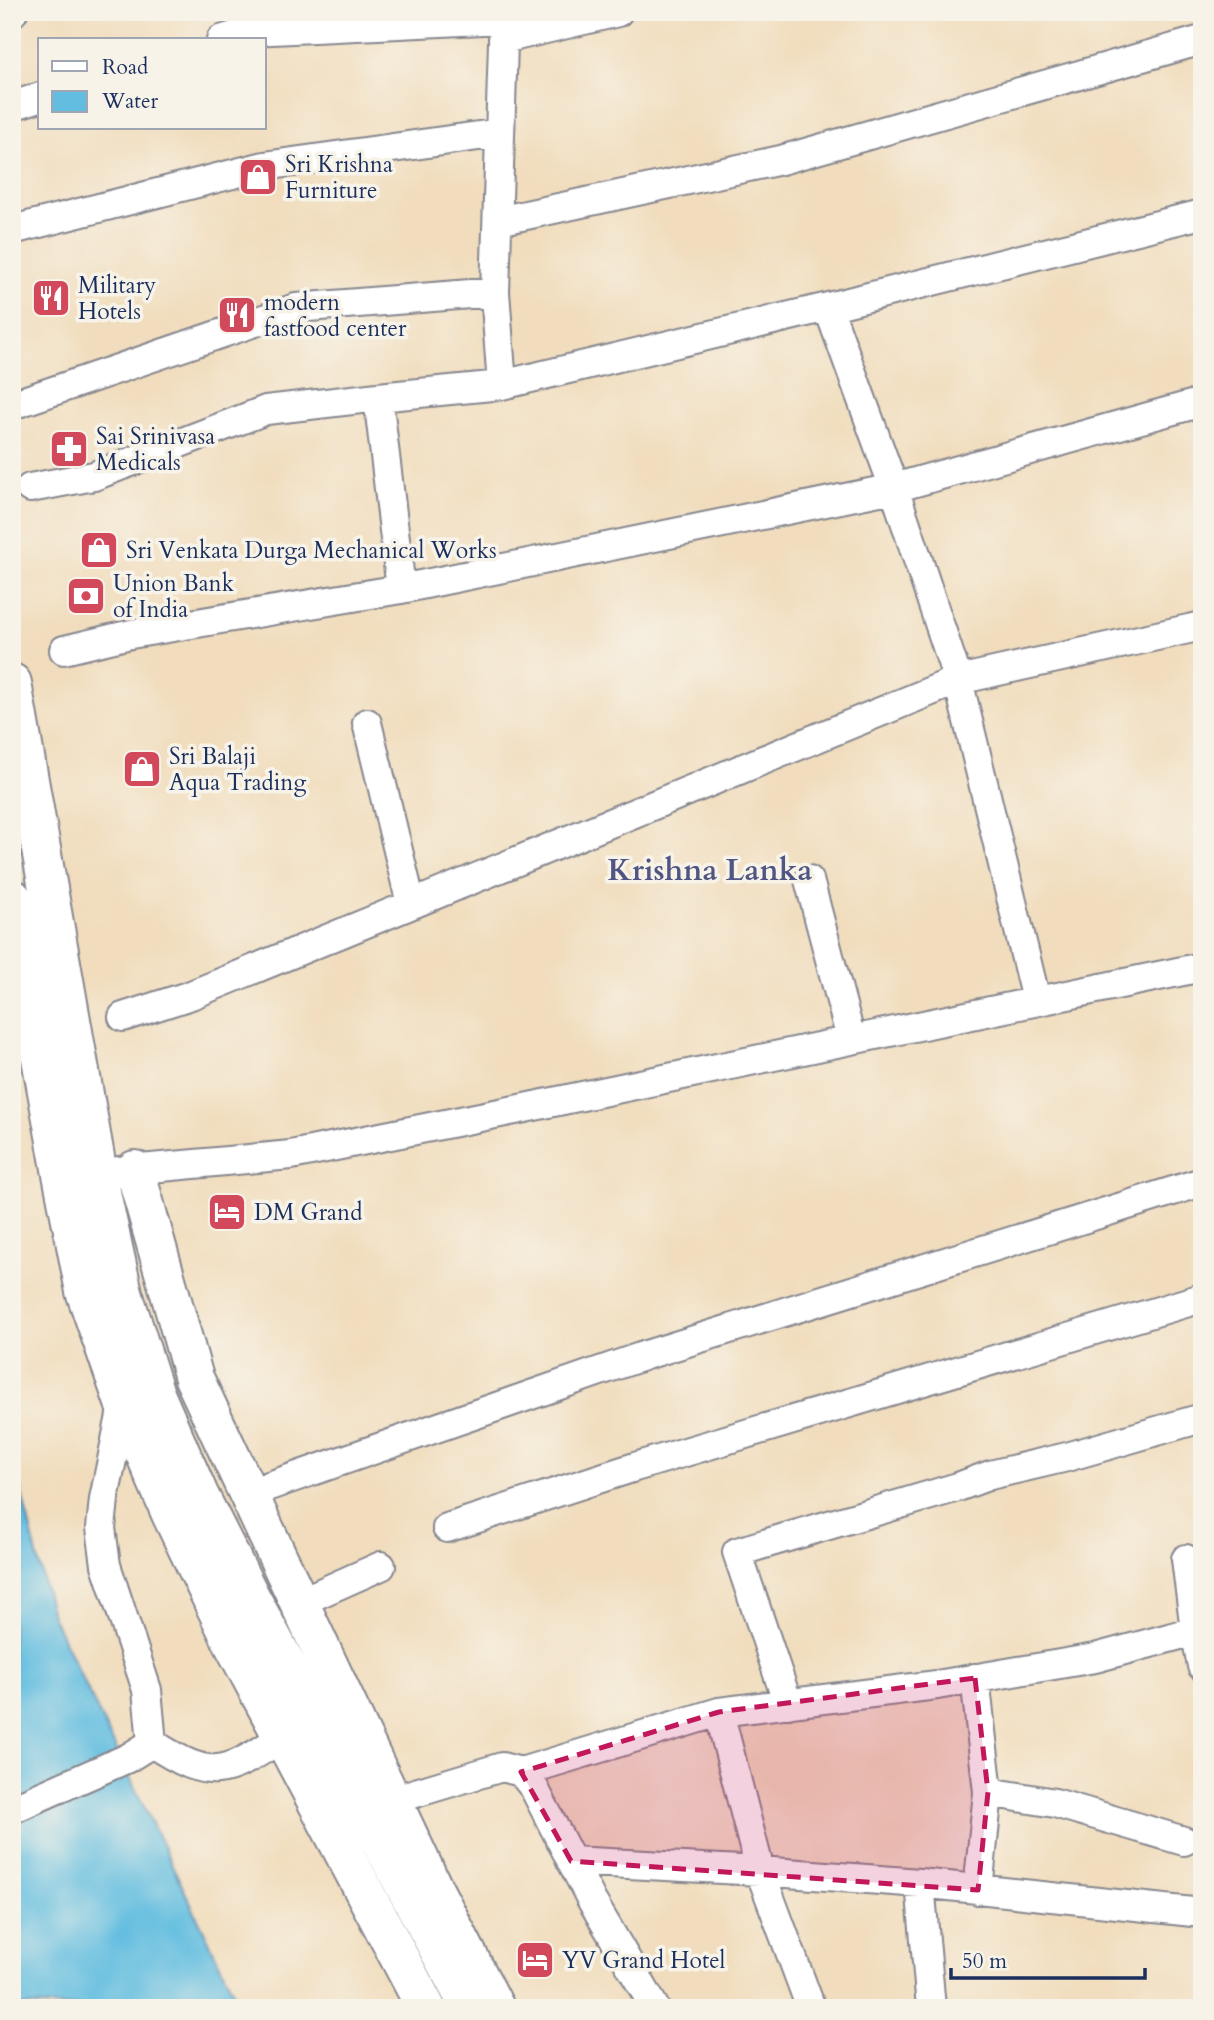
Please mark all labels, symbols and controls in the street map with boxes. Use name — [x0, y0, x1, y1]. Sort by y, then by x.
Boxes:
legend — [38, 38, 266, 130]
text: Road — [102, 53, 148, 82]
text: Water — [101, 87, 158, 116]
place label: Sri Krishna Furniture — [285, 149, 393, 206]
shop icon: Sri Krishna Furniture — [237, 156, 279, 198]
place label: Military Hotels — [78, 270, 156, 327]
restaurant icon: Military Hotels — [30, 277, 72, 319]
place label: modern fastfood center — [264, 287, 407, 344]
restaurant icon: modern fastfood center — [216, 294, 258, 336]
place label: Sai Srinivasa Medicals — [96, 421, 215, 478]
pharmacy icon: Sai Srinivasa Medicals — [48, 428, 90, 470]
shop icon: Sri Venkata Durga Mechanical Works — [78, 529, 120, 571]
place label: Sri Venkata Durga Mechanical Works — [126, 535, 497, 566]
place label: Union Bank of India — [113, 568, 235, 625]
bank icon: Union Bank of India — [65, 575, 107, 617]
place label: Sri Balaji Aqua Trading — [169, 741, 306, 798]
shop icon: Sri Balaji Aqua Trading — [121, 748, 163, 790]
district label: Krishna Lanka — [608, 850, 812, 891]
hotel icon: DM Grand — [206, 1191, 248, 1233]
place label: DM Grand — [254, 1197, 363, 1228]
scale bar — [951, 1936, 1146, 1980]
hotel icon: YV Grand Hotel — [514, 1939, 556, 1981]
place label: YV Grand Hotel — [562, 1945, 726, 1976]
text: 50 m — [962, 1947, 1007, 1976]

